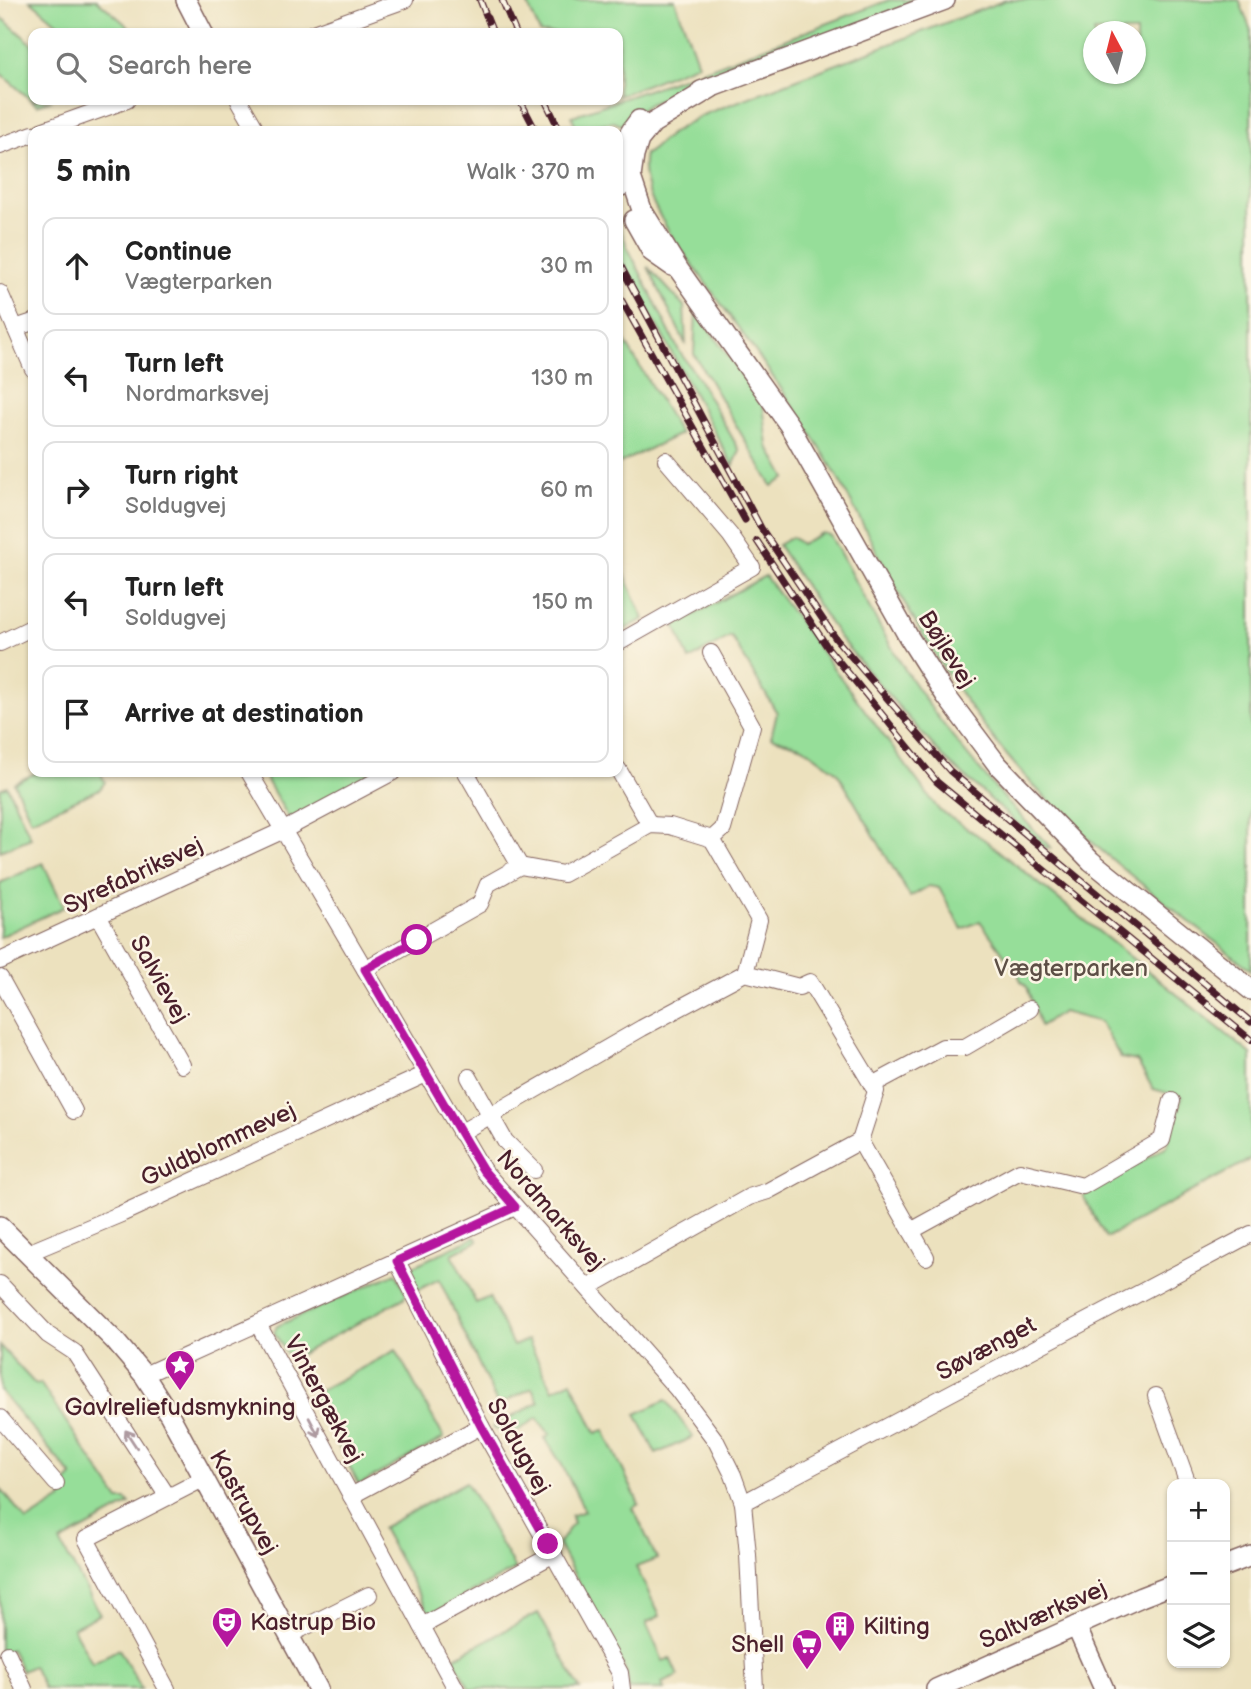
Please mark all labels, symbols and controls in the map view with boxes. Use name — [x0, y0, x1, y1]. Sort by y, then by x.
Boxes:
north arrow — [1083, 21, 1146, 84]
search box — [28, 28, 623, 105]
icon: search — [52, 48, 90, 86]
text: Search here — [108, 51, 252, 82]
text: 5 min — [56, 154, 131, 190]
text: Walk · 370 m — [467, 158, 595, 186]
text: Continue — [125, 237, 232, 268]
icon: ahead — [58, 247, 96, 285]
text: 30 m — [540, 252, 593, 280]
text: Vægterparken — [125, 268, 273, 296]
text: Turn left — [125, 349, 224, 380]
icon: left — [58, 359, 96, 397]
text: 130 m — [531, 364, 593, 392]
text: Nordmarksvej — [125, 380, 269, 408]
text: Turn right — [125, 461, 238, 492]
icon: right — [58, 471, 96, 509]
text: 60 m — [540, 476, 593, 504]
text: Soldugvej — [125, 492, 226, 520]
text: Turn left — [125, 573, 224, 604]
icon: left — [58, 583, 96, 621]
text: 150 m — [532, 588, 593, 616]
text: Soldugvej — [125, 604, 226, 632]
street label: Bøjlevej — [912, 605, 982, 693]
icon: arrive — [58, 695, 96, 733]
text: Arrive at destination — [125, 699, 364, 730]
street label: Syrefabriksvej — [59, 831, 208, 920]
route start — [401, 924, 432, 955]
street label: Salvievej — [124, 930, 195, 1028]
park label: Vægterparken — [994, 954, 1148, 983]
street label: Guldblommevej — [136, 1096, 300, 1193]
street label: Nordmarksvej — [490, 1144, 611, 1277]
street label: Søvænget — [931, 1310, 1042, 1387]
street label: Vintergækvej — [278, 1330, 369, 1468]
place icon: Gavlreliefudsmykning — [163, 1348, 197, 1392]
place label: Gavlreliefudsmykning — [64, 1393, 296, 1422]
street label: Soldugvej — [480, 1393, 557, 1499]
one-way arrow — [307, 1416, 321, 1437]
one-way arrow — [123, 1430, 137, 1450]
street label: Kastrupvej — [203, 1445, 284, 1560]
map controls — [1167, 1479, 1230, 1668]
button: + — [1167, 1479, 1230, 1542]
route end — [532, 1528, 563, 1559]
button: − — [1167, 1542, 1230, 1605]
street label: Saltværksvej — [975, 1573, 1111, 1655]
theatre icon: Kastrup Bio — [210, 1605, 244, 1649]
button: layers — [1167, 1605, 1230, 1668]
place label: Kastrup Bio — [250, 1608, 376, 1637]
building icon: Kilting — [823, 1609, 857, 1653]
place label: Kilting — [863, 1612, 930, 1641]
supermarket icon: Shell — [790, 1627, 824, 1671]
place label: Shell — [731, 1630, 784, 1659]

